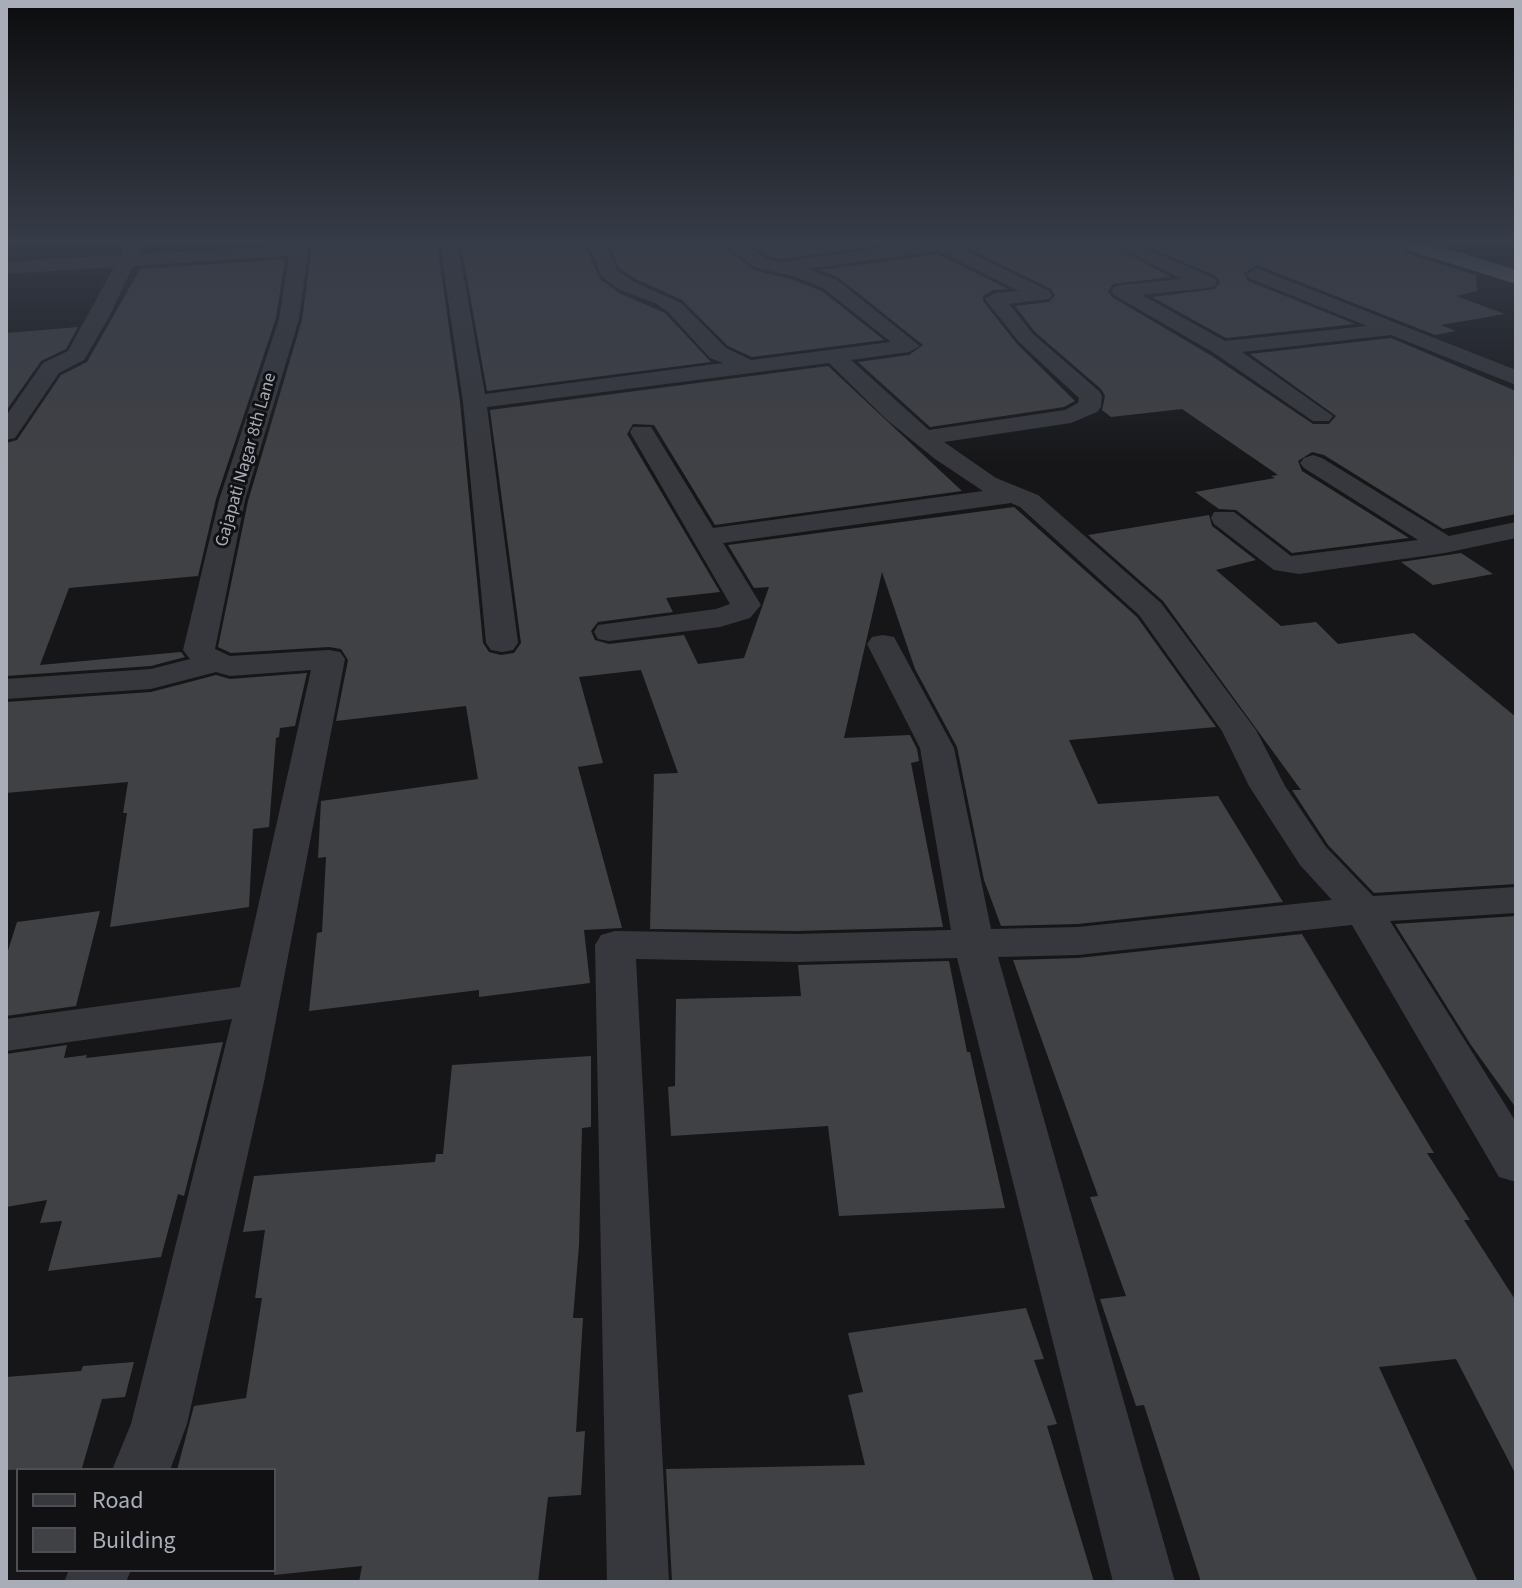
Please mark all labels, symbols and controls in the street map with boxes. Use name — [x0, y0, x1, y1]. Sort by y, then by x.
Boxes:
street label: Gajapati Nagar 8th Lane — [212, 371, 282, 549]
legend — [16, 1468, 276, 1572]
text: Road — [92, 1483, 144, 1518]
text: Building — [92, 1523, 176, 1558]

